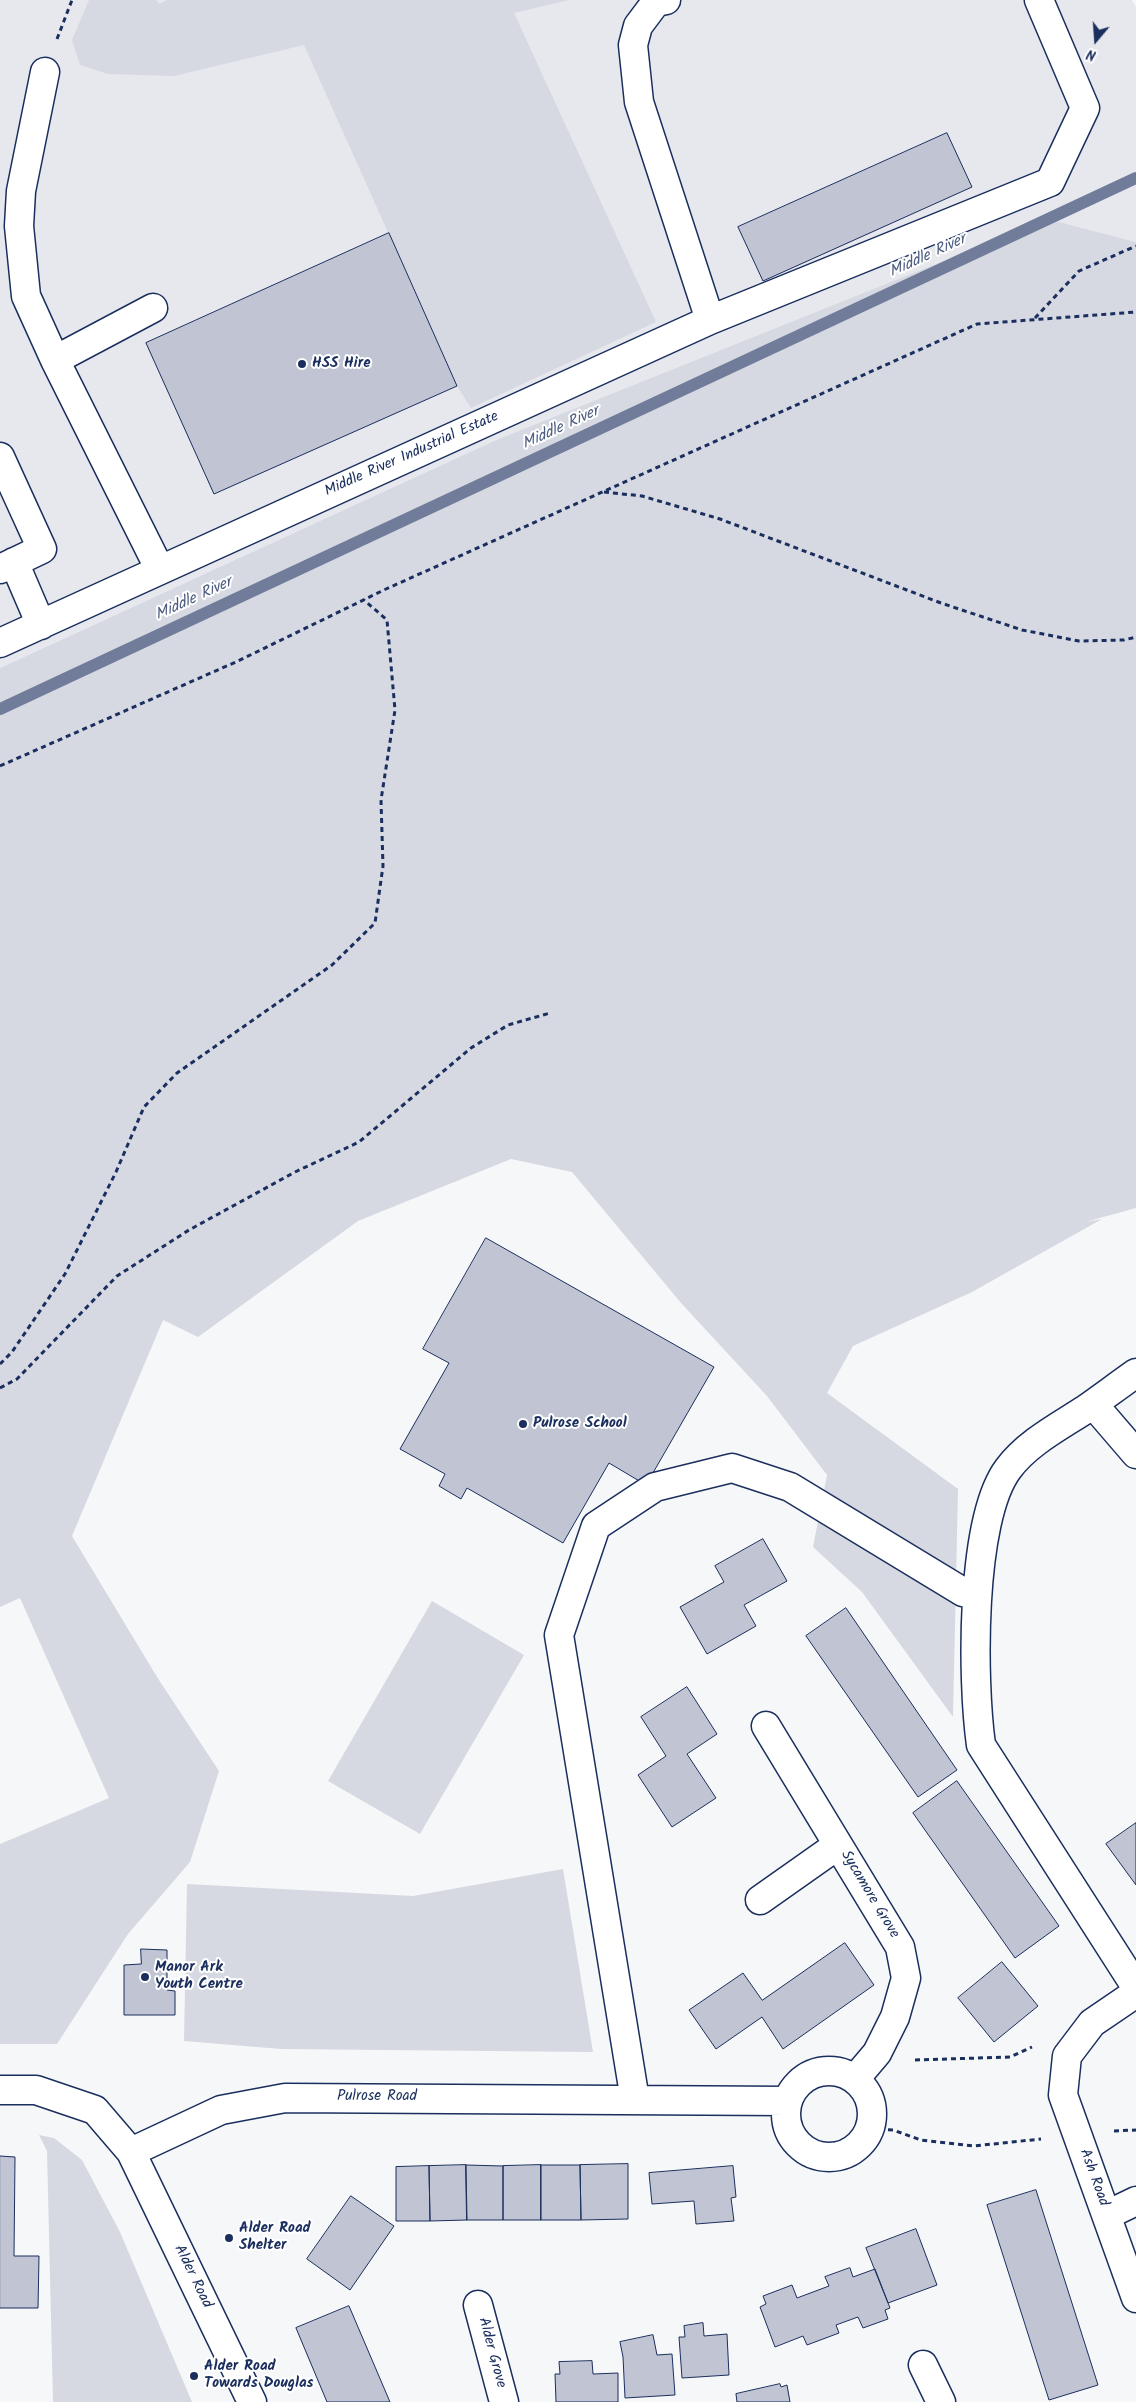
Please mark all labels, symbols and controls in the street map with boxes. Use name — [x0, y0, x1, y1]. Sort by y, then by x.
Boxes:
north arrow — [1071, 15, 1121, 65]
text: N — [1084, 42, 1099, 66]
water label: Middle River — [887, 231, 969, 283]
place label: HSS Hire — [312, 355, 371, 373]
marker: HSS Hire — [296, 358, 308, 370]
water label: Middle River — [520, 403, 602, 455]
street label: Middle River Industrial Estate — [322, 408, 502, 502]
water label: Middle River — [153, 574, 235, 626]
place label: Pulrose School — [533, 1415, 627, 1433]
marker: Pulrose School — [517, 1418, 529, 1430]
street label: Sycamore Grove — [836, 1848, 902, 1942]
place label: Manor Ark Youth Centre — [155, 1959, 243, 1994]
marker: Manor Ark Youth Centre — [139, 1971, 151, 1983]
street label: Pulrose Road — [337, 2088, 417, 2106]
street label: Ash Road — [1074, 2147, 1112, 2209]
place label: Alder Road Shelter — [239, 2220, 311, 2255]
marker: Alder Road Shelter — [223, 2232, 235, 2244]
street label: Alder Road — [169, 2242, 215, 2312]
street label: Alder Grove — [473, 2316, 509, 2390]
place label: Alder Road Towards Douglas — [204, 2358, 314, 2393]
marker: Alder Road Towards Douglas — [188, 2370, 200, 2382]

